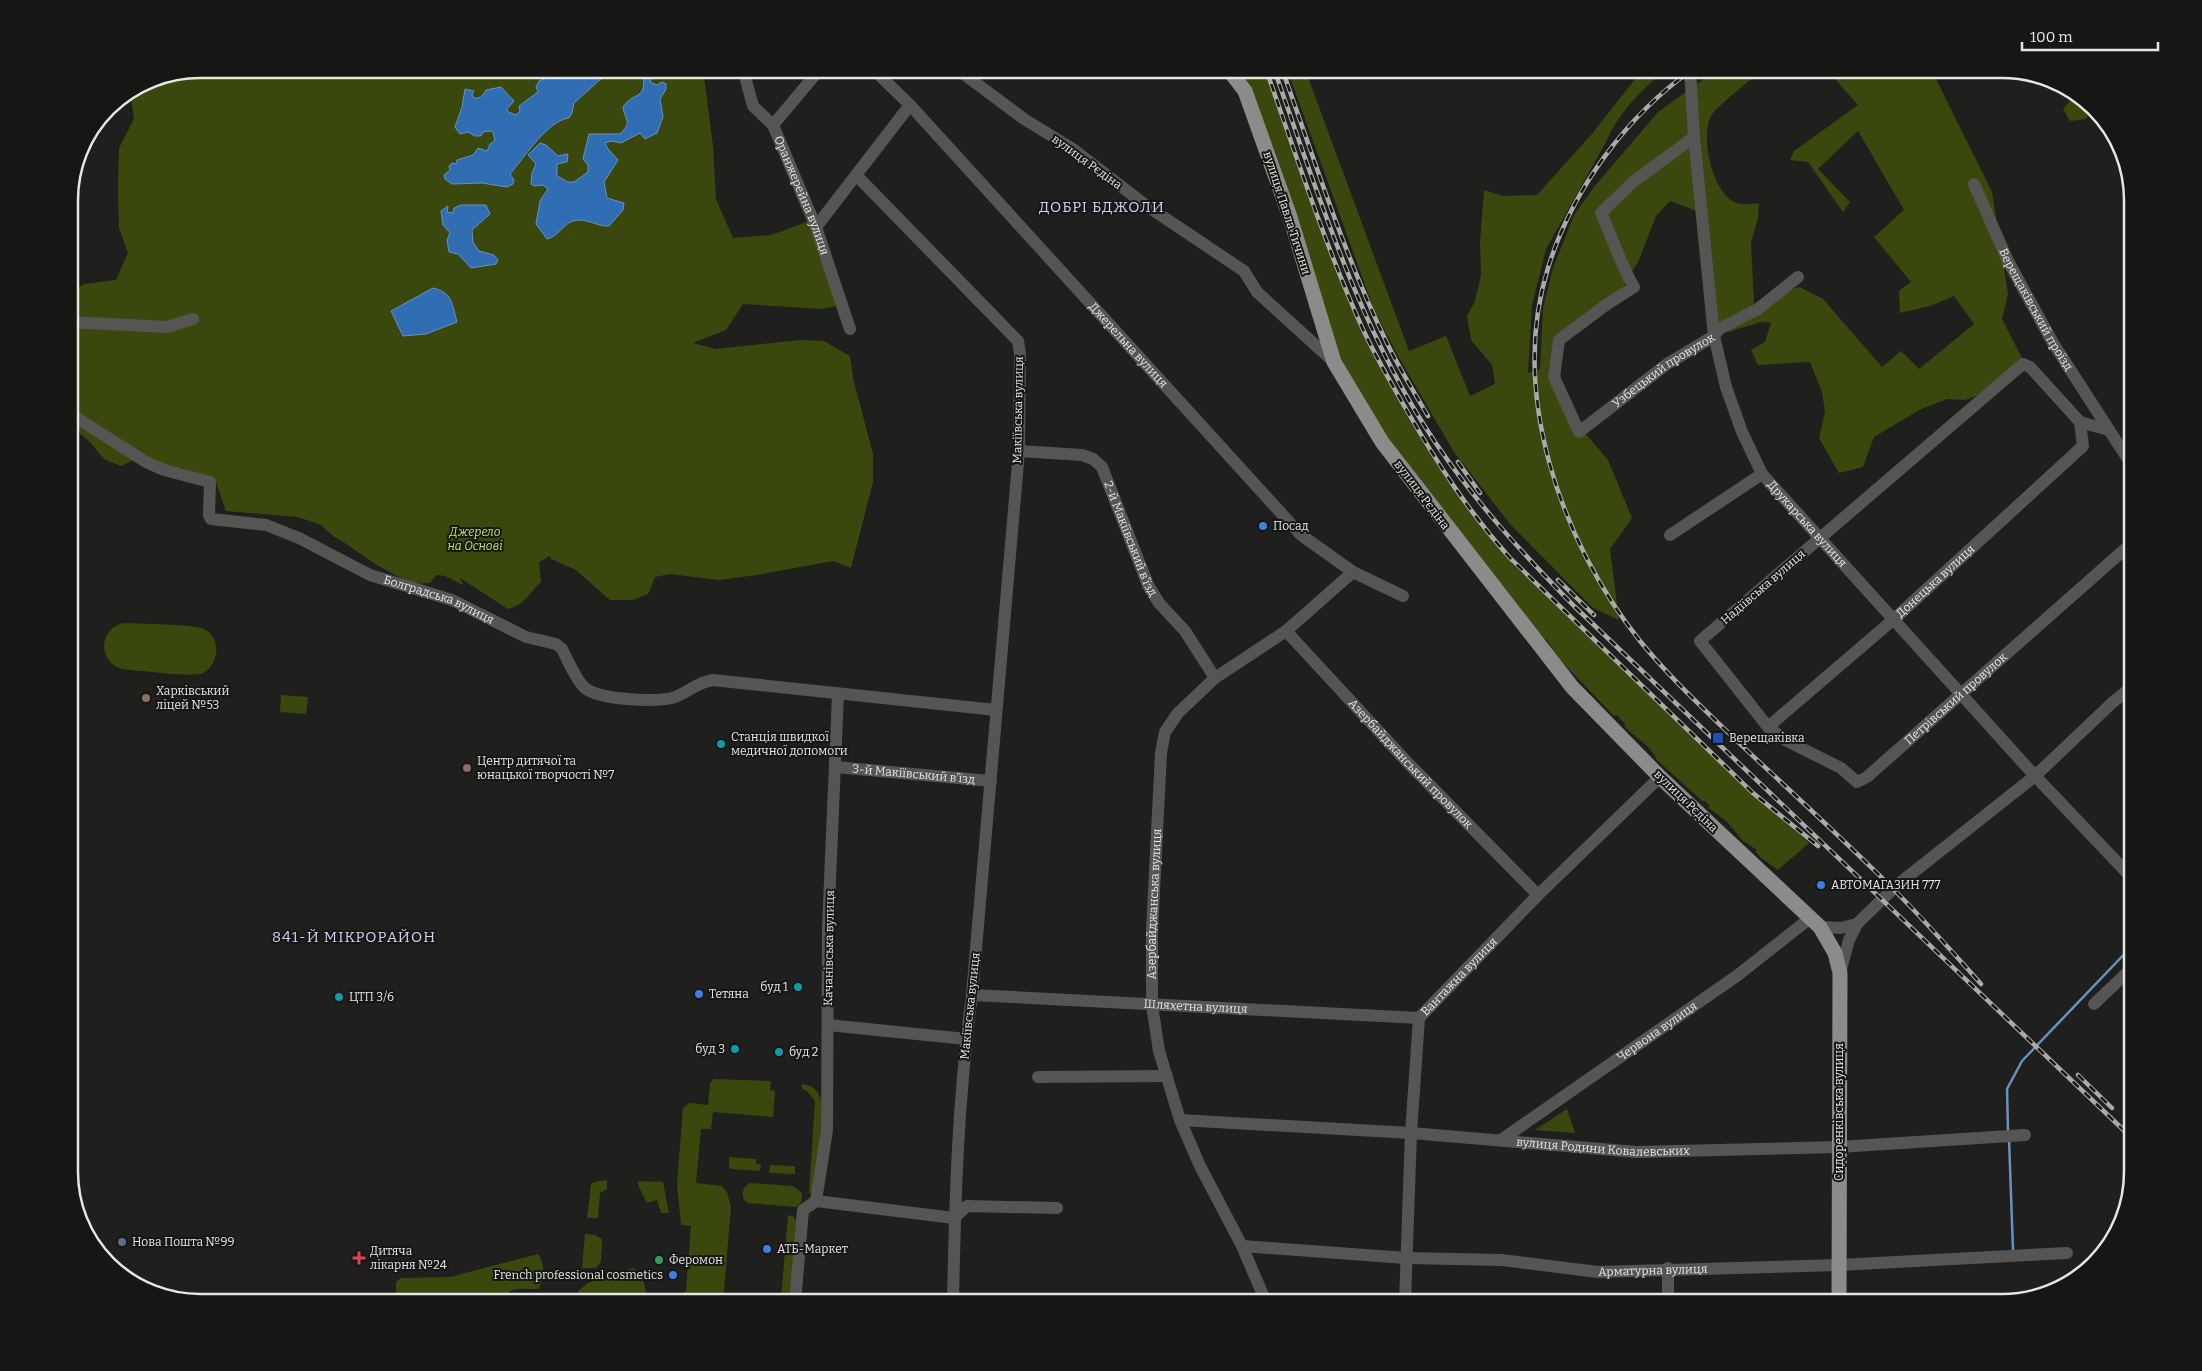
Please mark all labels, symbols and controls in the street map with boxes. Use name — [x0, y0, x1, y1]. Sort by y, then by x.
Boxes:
scale bar — [2022, 20, 2158, 52]
text: 100 m — [2030, 28, 2073, 46]
street label: вулиця Рєдіна — [1049, 132, 1125, 192]
street label: Оранжерейна вулиця — [771, 134, 832, 257]
street label: вулиця Павла Тичини — [1260, 150, 1314, 276]
district label: ДОБРІ БДЖОЛИ — [1039, 198, 1165, 216]
street label: Верещаківський проїзд — [1996, 246, 2076, 373]
street label: Джерельна вулиця — [1086, 300, 1171, 391]
street label: Узбецький провулок — [1610, 330, 1717, 411]
street label: Макіївська вулиця — [1010, 356, 1026, 464]
street label: вулиця Рєдіна — [1391, 458, 1453, 533]
street label: Друкарська вулиця — [1764, 478, 1850, 570]
street label: 2-й Макіївський в’їзд — [1101, 479, 1160, 599]
place label: Посад — [1273, 519, 1309, 533]
marker: Посад — [1257, 520, 1269, 532]
park label: Джерело на Основі — [447, 525, 503, 553]
street label: Донецька вулиця — [1893, 542, 1978, 620]
street label: Надіївська вулиця — [1718, 546, 1808, 627]
street label: Болградська вулиця — [382, 573, 497, 627]
street label: Петрівський провулок — [1902, 650, 2010, 747]
place label: Харківський ліцей №53 — [156, 684, 229, 712]
marker: Харківський ліцей №53 — [140, 692, 152, 704]
street label: Азербайджанський провулок — [1345, 696, 1476, 831]
place label: Станція швидкої медичної допомоги — [731, 730, 848, 758]
marker: Верещаківка — [1711, 731, 1725, 745]
place label: Верещаківка — [1729, 731, 1805, 745]
marker: Станція швидкої медичної допомоги — [715, 738, 727, 750]
place label: Центр дитячої та юнацької творчості №7 — [477, 754, 614, 782]
marker: Центр дитячої та юнацької творчості №7 — [461, 762, 473, 774]
street label: 3-й Макіївський в’їзд — [852, 762, 976, 787]
street label: вулиця Рєдіна — [1651, 767, 1721, 835]
street label: Азербайджанська вулиця — [1145, 828, 1164, 980]
place label: АВТОМАГАЗИН 777 — [1831, 878, 1940, 892]
marker: АВТОМАГАЗИН 777 — [1815, 879, 1827, 891]
street label: Качанівська вулиця — [821, 890, 837, 1006]
district label: 841-Й МІКРОРАЙОН — [272, 928, 436, 946]
street label: Вантажна вулиця — [1418, 934, 1500, 1019]
street label: Макіївська вулиця — [957, 951, 983, 1060]
place label: буд 1 — [760, 980, 788, 994]
marker: буд 1 — [792, 981, 804, 993]
place label: Тетяна — [709, 987, 749, 1001]
marker: Тетяна — [693, 988, 705, 1000]
place label: ЦТП 3/6 — [349, 990, 394, 1004]
marker: ЦТП 3/6 — [333, 991, 345, 1003]
street label: Шляхетна вулиця — [1143, 997, 1248, 1016]
street label: Червона вулиця — [1614, 998, 1700, 1064]
place label: буд 3 — [695, 1042, 725, 1056]
marker: буд 3 — [729, 1043, 741, 1055]
street label: Сидоренківська вулиця — [1832, 1043, 1846, 1181]
place label: буд 2 — [789, 1045, 818, 1059]
marker: буд 2 — [773, 1046, 785, 1058]
street label: вулиця Родини Ковалевських — [1516, 1135, 1690, 1159]
place label: Нова Пошта №99 — [132, 1235, 235, 1249]
marker: Нова Пошта №99 — [116, 1236, 128, 1248]
place label: АТБ-Маркет — [777, 1242, 848, 1256]
marker: АТБ-Маркет — [761, 1243, 773, 1255]
place label: Дитяча лікарня №24 — [370, 1244, 447, 1272]
marker: Дитяча лікарня №24 — [352, 1251, 366, 1265]
place label: Феромон — [669, 1253, 723, 1267]
marker: Феромон — [653, 1254, 665, 1266]
street label: Арматурна вулиця — [1598, 1262, 1708, 1279]
place label: French professional cosmetics — [493, 1268, 663, 1282]
marker: French professional cosmetics — [667, 1269, 679, 1281]

